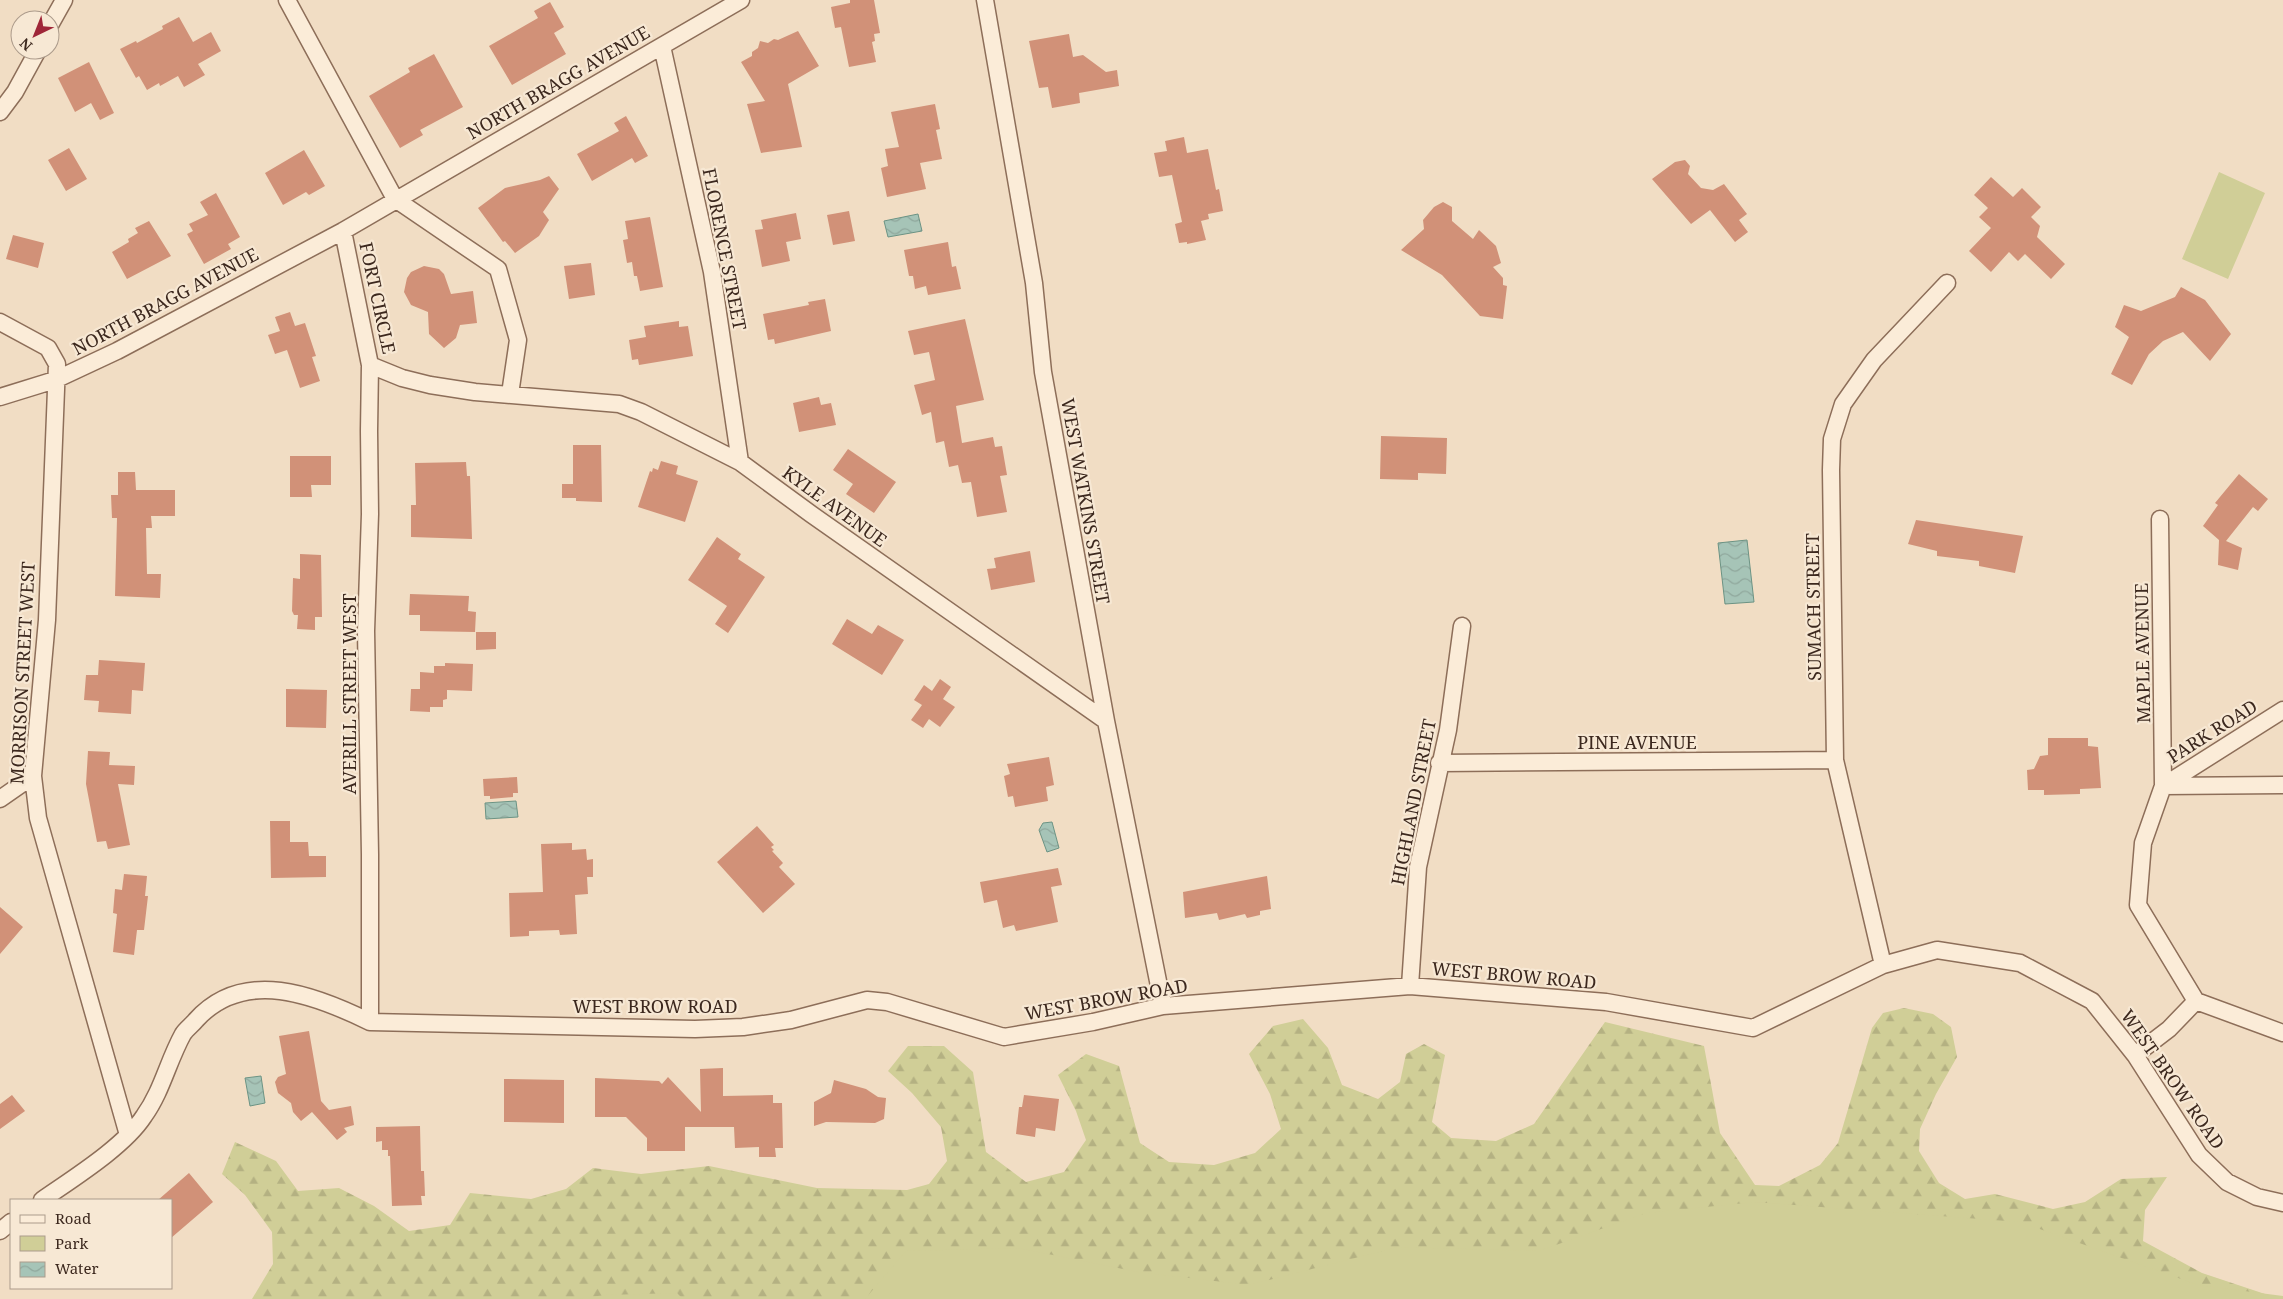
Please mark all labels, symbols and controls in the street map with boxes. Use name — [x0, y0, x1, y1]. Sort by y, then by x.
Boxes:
north arrow — [10, 10, 60, 60]
street label: NORTH BRAGG AVENUE — [462, 20, 654, 144]
text: N — [15, 34, 36, 56]
street label: FLORENCE STREET — [698, 166, 752, 332]
street label: FORT CIRCLE — [354, 240, 402, 356]
street label: NORTH BRAGG AVENUE — [68, 242, 262, 360]
street label: WEST WATKINS STREET — [1056, 396, 1116, 606]
street label: KYLE AVENUE — [778, 460, 892, 552]
street label: SUMACH STREET — [1800, 533, 1826, 681]
street label: MORRISON STREET WEST — [4, 561, 40, 785]
street label: MAPLE AVENUE — [2129, 583, 2155, 723]
street label: AVERILL STREET WEST — [337, 593, 361, 795]
street label: PARK ROAD — [2162, 694, 2262, 768]
street label: HIGHLAND STREET — [1385, 717, 1441, 887]
street label: PINE AVENUE — [1577, 730, 1697, 754]
street label: WEST BROW ROAD — [1431, 956, 1597, 994]
street label: WEST BROW ROAD — [1023, 973, 1189, 1025]
street label: WEST BROW ROAD — [572, 994, 738, 1018]
street label: WEST BROW ROAD — [2116, 1004, 2230, 1154]
legend — [10, 1199, 172, 1289]
text: Road — [55, 1208, 91, 1228]
text: Park — [55, 1233, 89, 1253]
text: Water — [55, 1258, 98, 1278]

